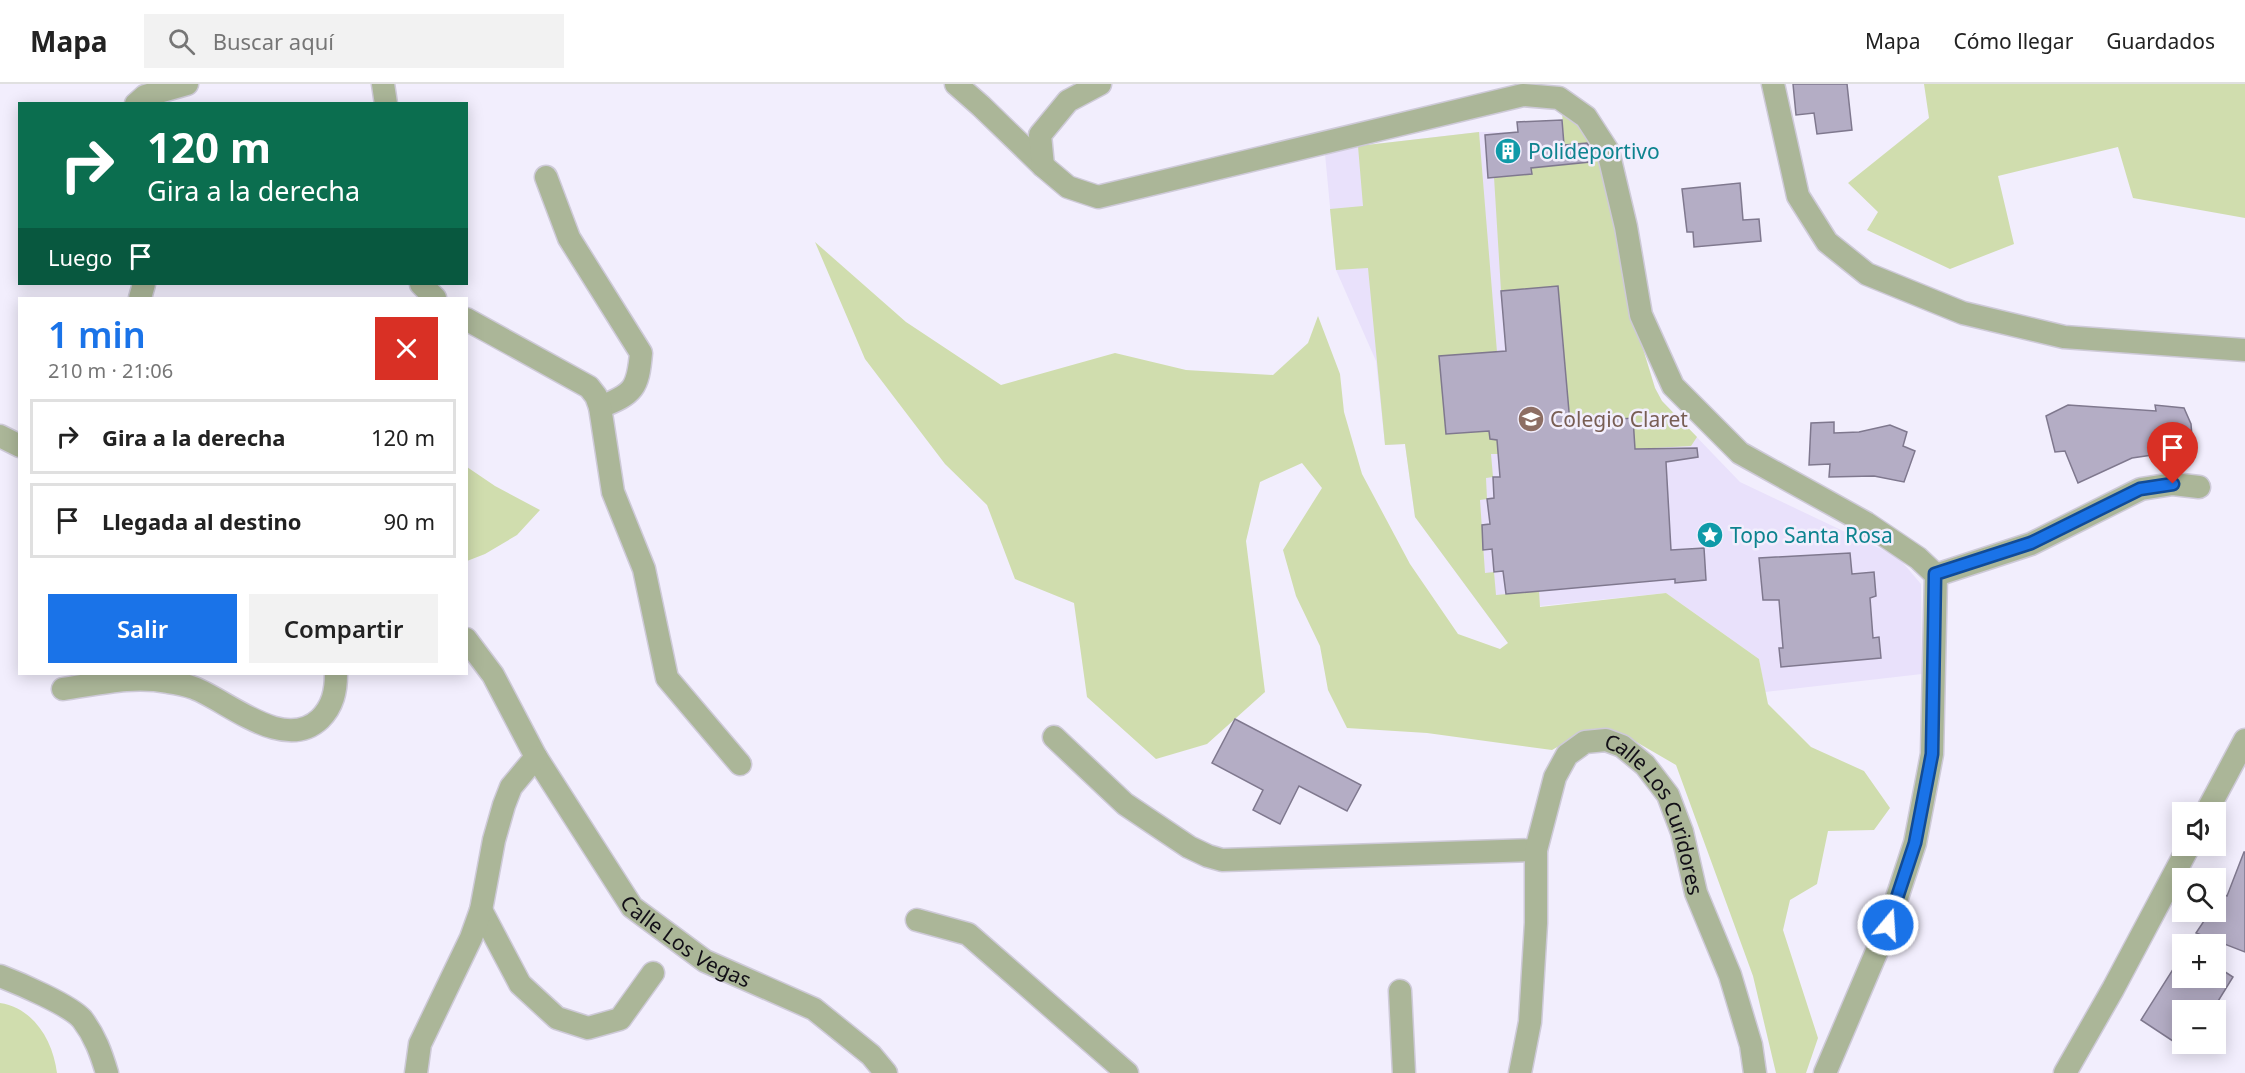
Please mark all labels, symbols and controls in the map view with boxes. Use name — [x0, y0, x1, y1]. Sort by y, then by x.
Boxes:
search box — [144, 14, 564, 68]
text: Mapa — [30, 22, 108, 60]
icon: search — [165, 25, 198, 58]
text: Buscar aquí — [213, 26, 334, 56]
text: Mapa — [1865, 27, 1920, 55]
text: Cómo llegar — [1953, 27, 2073, 55]
text: Guardados — [2106, 27, 2215, 55]
text: 120 m — [147, 118, 271, 175]
icon: right — [48, 126, 126, 204]
building icon: Polideportivo — [1493, 136, 1523, 166]
place label: Polideportivo — [1528, 137, 1660, 165]
text: Gira a la derecha — [147, 172, 360, 209]
icon: arrive — [124, 240, 157, 273]
text: Luego — [48, 242, 112, 272]
text: 1 min — [48, 310, 146, 359]
button: close — [375, 317, 438, 380]
text: 210 m · 21:06 — [48, 357, 173, 384]
school or university icon: Colegio Claret — [1516, 404, 1546, 434]
place label: Colegio Claret — [1550, 405, 1688, 433]
icon: right — [51, 420, 84, 453]
text: Gira a la derecha — [102, 422, 286, 452]
text: 120 m — [371, 422, 435, 452]
pin — [2147, 422, 2198, 484]
icon: arrive — [2156, 431, 2189, 464]
icon: arrive — [51, 504, 84, 537]
text: Llegada al destino — [102, 506, 302, 536]
text: 90 m — [384, 506, 435, 536]
place icon: Topo Santa Rosa — [1695, 520, 1725, 550]
place label: Topo Santa Rosa — [1730, 521, 1893, 549]
button: Salir — [48, 594, 237, 663]
button: Compartir — [249, 594, 438, 663]
street label: Calle Los Curidores — [1601, 727, 1710, 898]
map controls — [2172, 802, 2226, 1054]
button: sound — [2172, 802, 2226, 856]
button: search — [2172, 868, 2226, 922]
street label: Calle Los Vegas — [614, 890, 756, 994]
position arrow — [1856, 893, 1920, 957]
button: + — [2172, 934, 2226, 988]
button: − — [2172, 1000, 2226, 1054]

